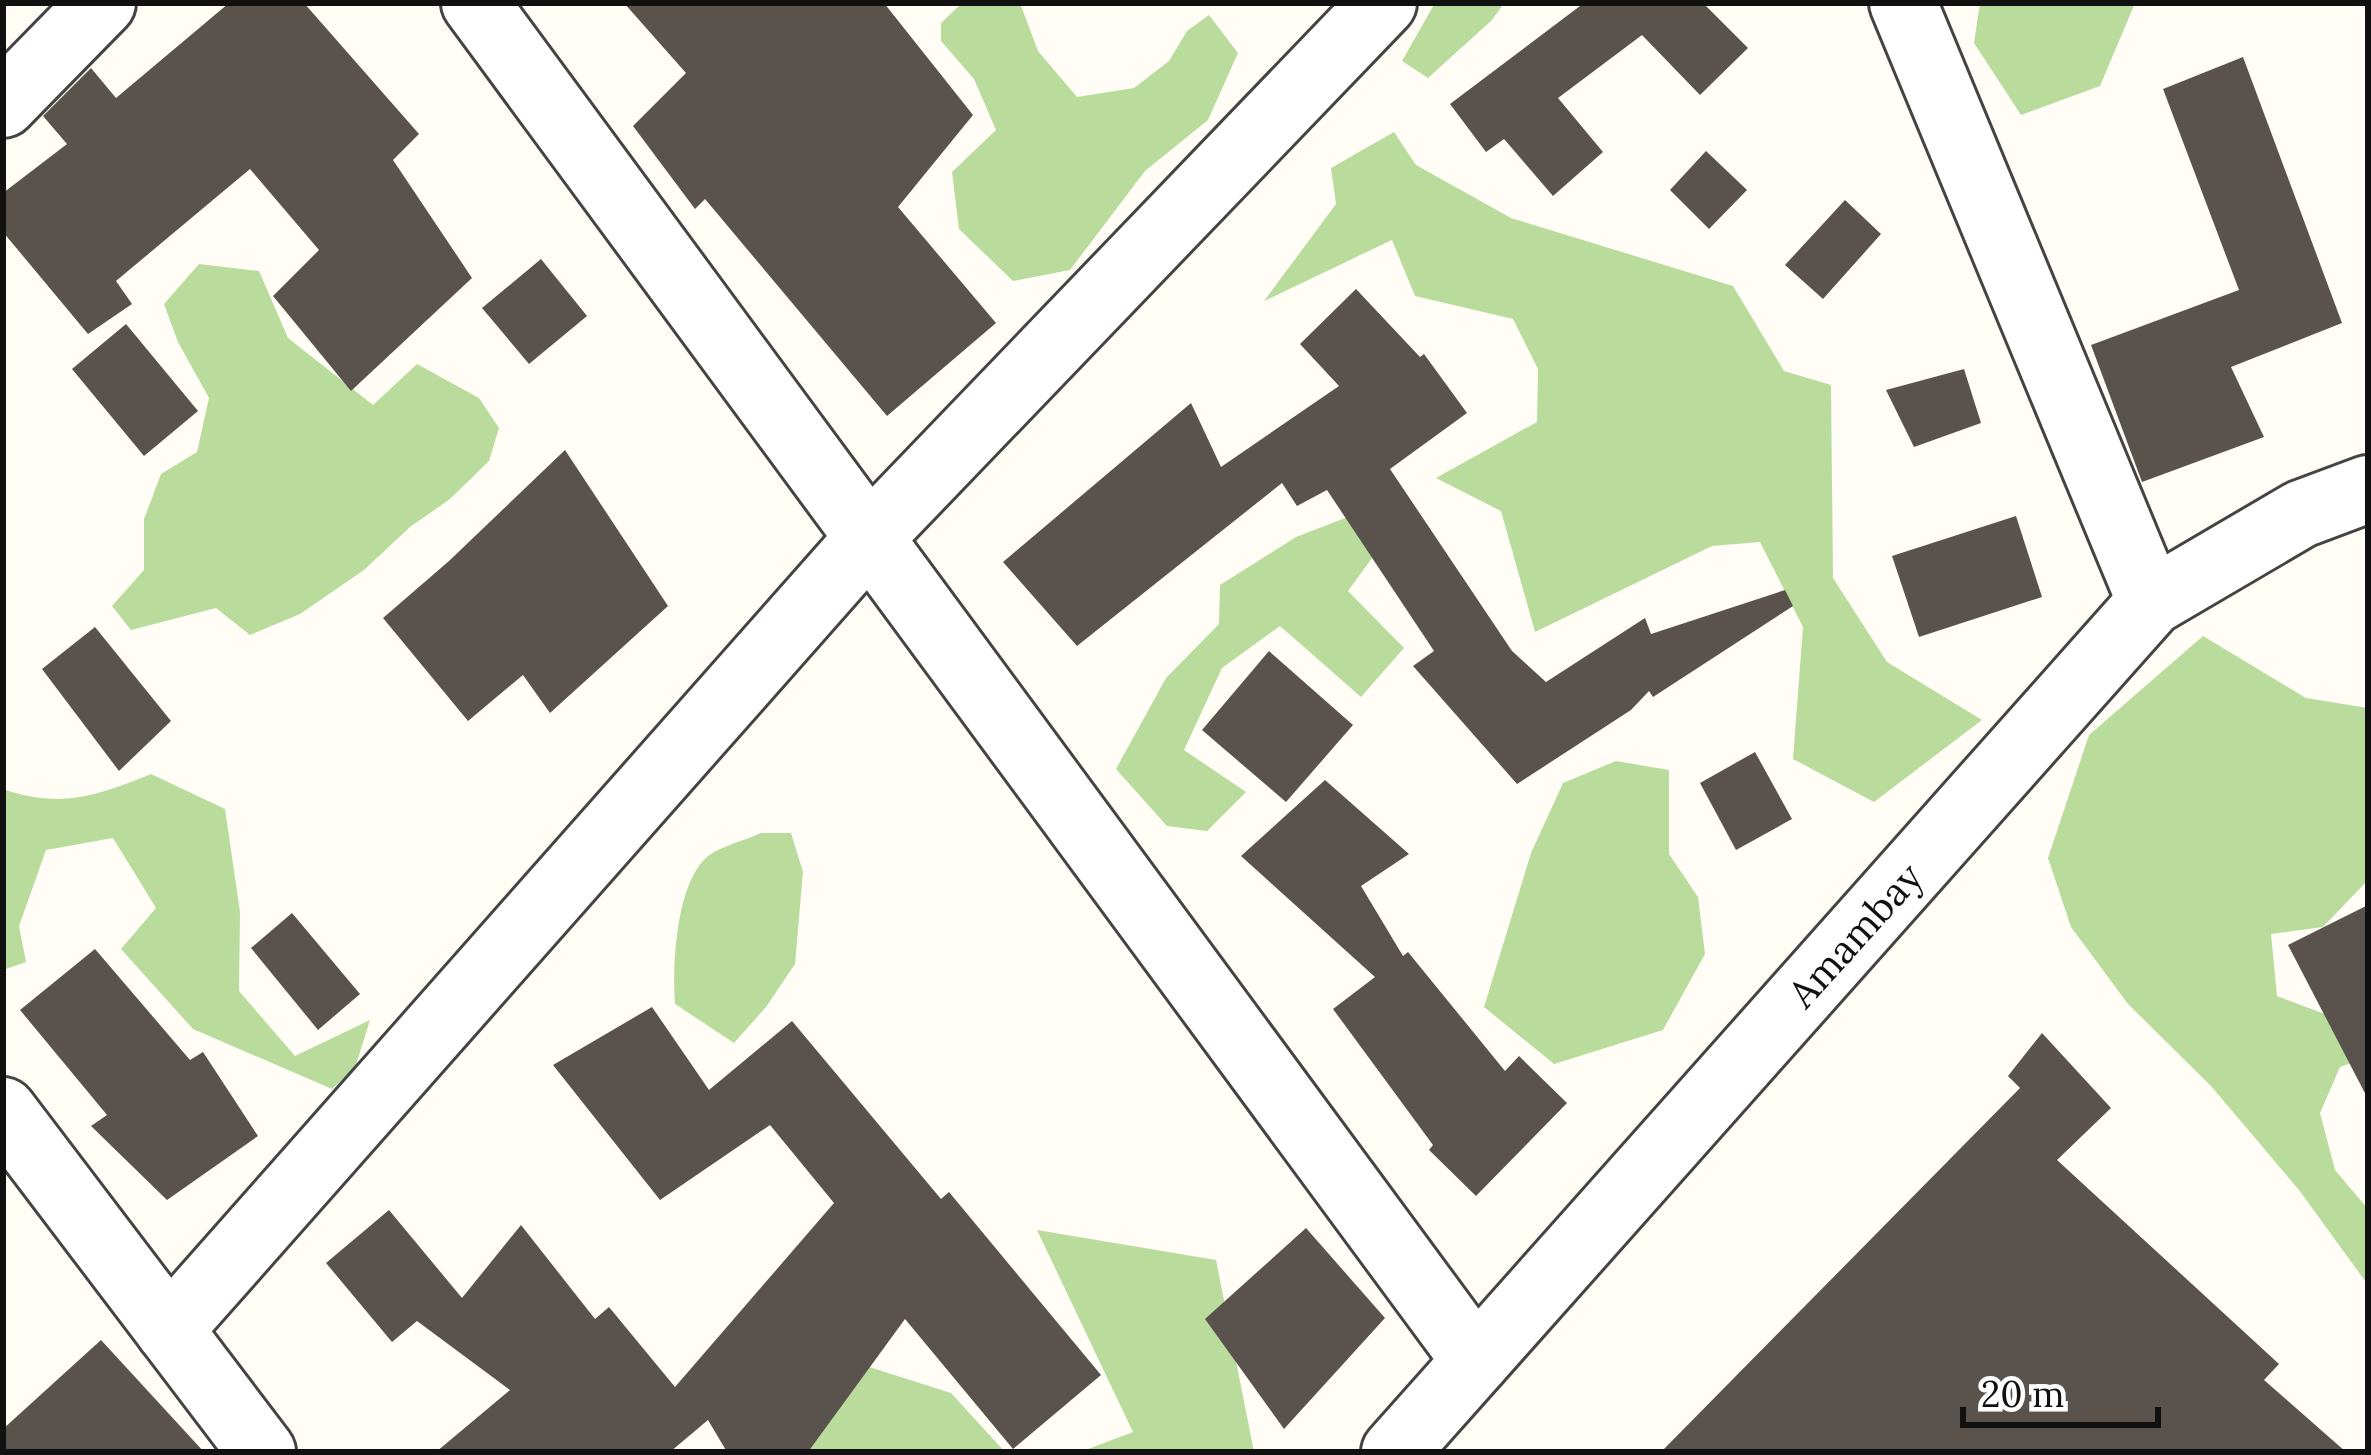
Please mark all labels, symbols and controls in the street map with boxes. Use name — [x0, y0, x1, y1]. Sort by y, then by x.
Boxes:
street label: Amambay — [1776, 852, 1933, 1018]
scale bar — [1963, 1353, 2158, 1427]
text: 20 m — [1981, 1371, 2064, 1417]

